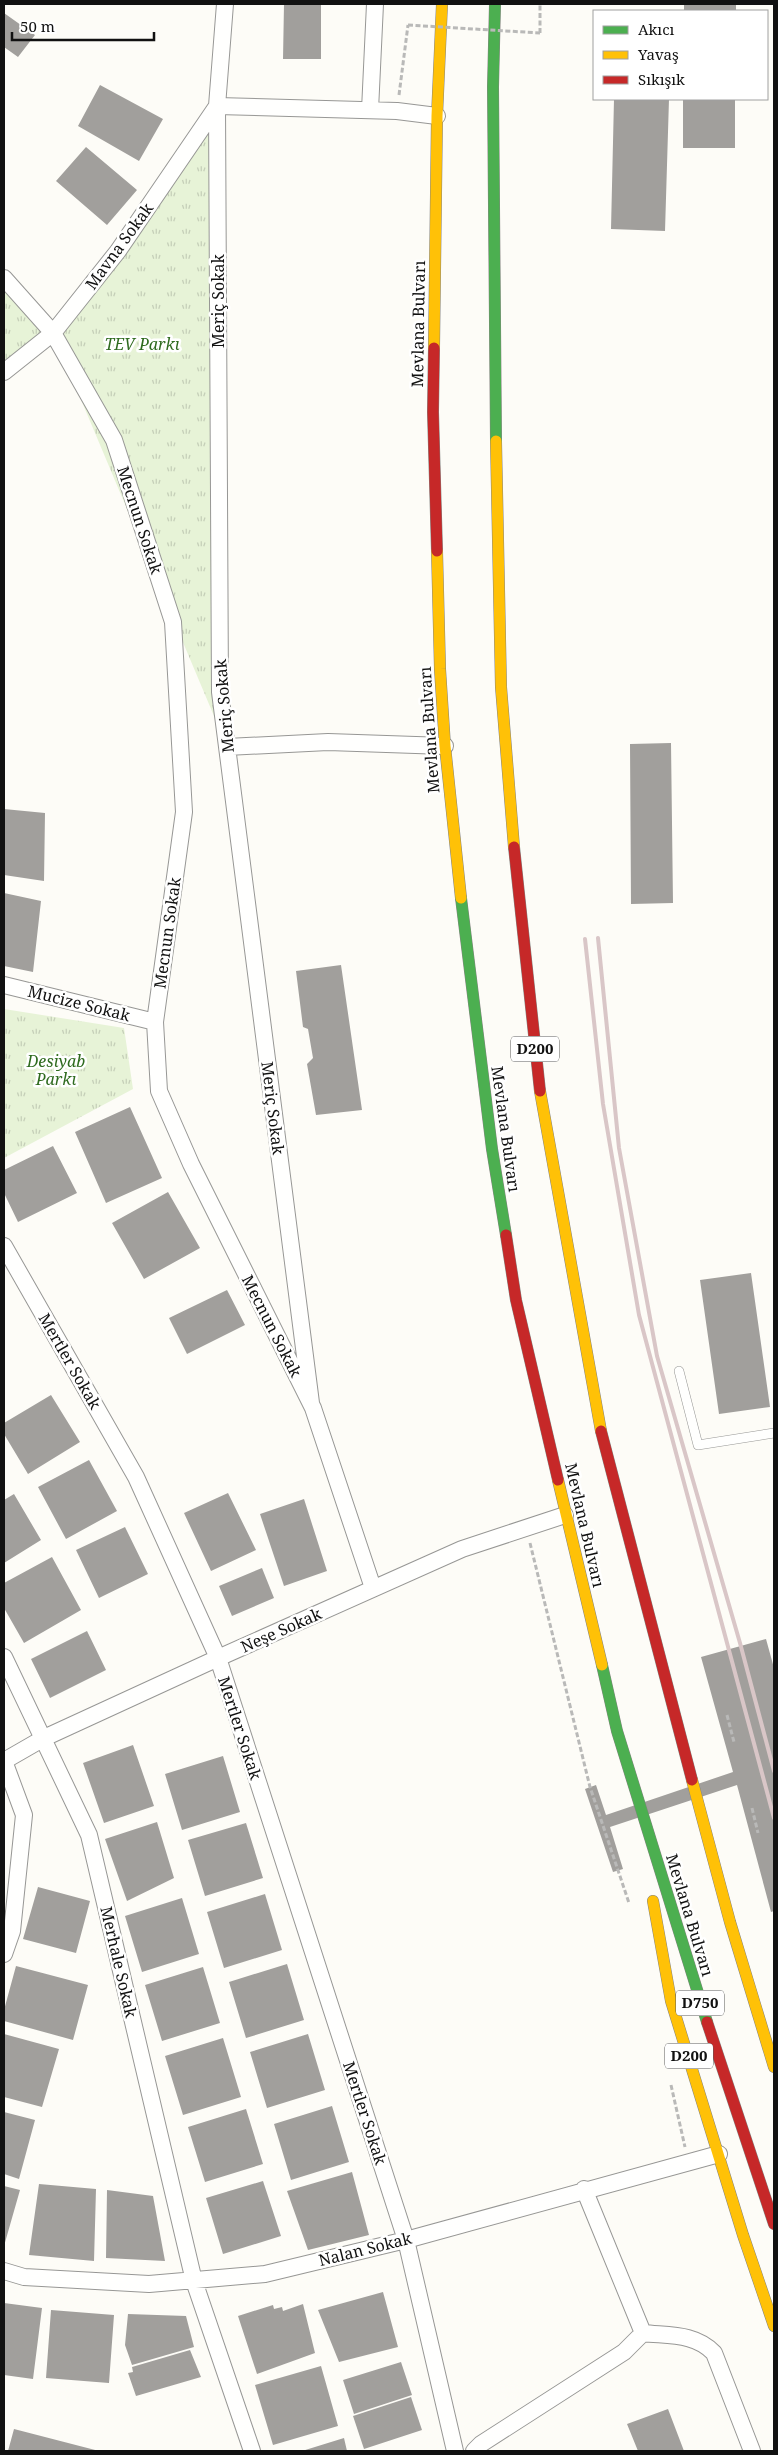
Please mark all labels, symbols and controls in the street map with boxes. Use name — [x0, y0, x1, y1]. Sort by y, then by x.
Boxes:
scale bar — [12, 10, 155, 42]
legend — [593, 10, 768, 100]
text: 50 m — [20, 16, 55, 36]
text: Akıcı — [638, 19, 675, 39]
text: Yavaş — [637, 44, 679, 64]
text: Sıkışık — [638, 69, 685, 89]
street label: Mavna Sokak — [80, 198, 158, 294]
street label: Meriç Sokak — [207, 253, 229, 348]
street label: Mevlana Bulvarı — [406, 260, 430, 388]
park label: TEV Parkı — [104, 333, 180, 355]
street label: Mecnun Sokak — [112, 463, 168, 577]
street label: Meriç Sokak — [209, 658, 239, 754]
street label: Mevlana Bulvarı — [414, 666, 444, 794]
street label: Mecnun Sokak — [148, 875, 186, 990]
street label: Mucize Sokak — [26, 980, 133, 1026]
road number: D200 — [511, 1036, 559, 1062]
park label: Desiyab Parkı — [26, 1050, 85, 1090]
street label: Meriç Sokak — [256, 1060, 290, 1157]
street label: Mevlana Bulvarı — [486, 1065, 526, 1193]
street label: Mecnun Sokak — [237, 1271, 308, 1381]
street label: Mertler Sokak — [34, 1309, 107, 1414]
street label: Mevlana Bulvarı — [560, 1461, 610, 1589]
street label: Neşe Sokak — [237, 1602, 326, 1658]
street label: Mertler Sokak — [213, 1673, 267, 1783]
street label: Mevlana Bulvarı — [661, 1851, 719, 1979]
street label: Merhale Sokak — [96, 1904, 143, 2020]
road number: D750 — [676, 1990, 724, 2016]
road number: D200 — [665, 2044, 713, 2068]
street label: Mertler Sokak — [338, 2058, 392, 2168]
street label: Nalan Sokak — [316, 2227, 415, 2271]

